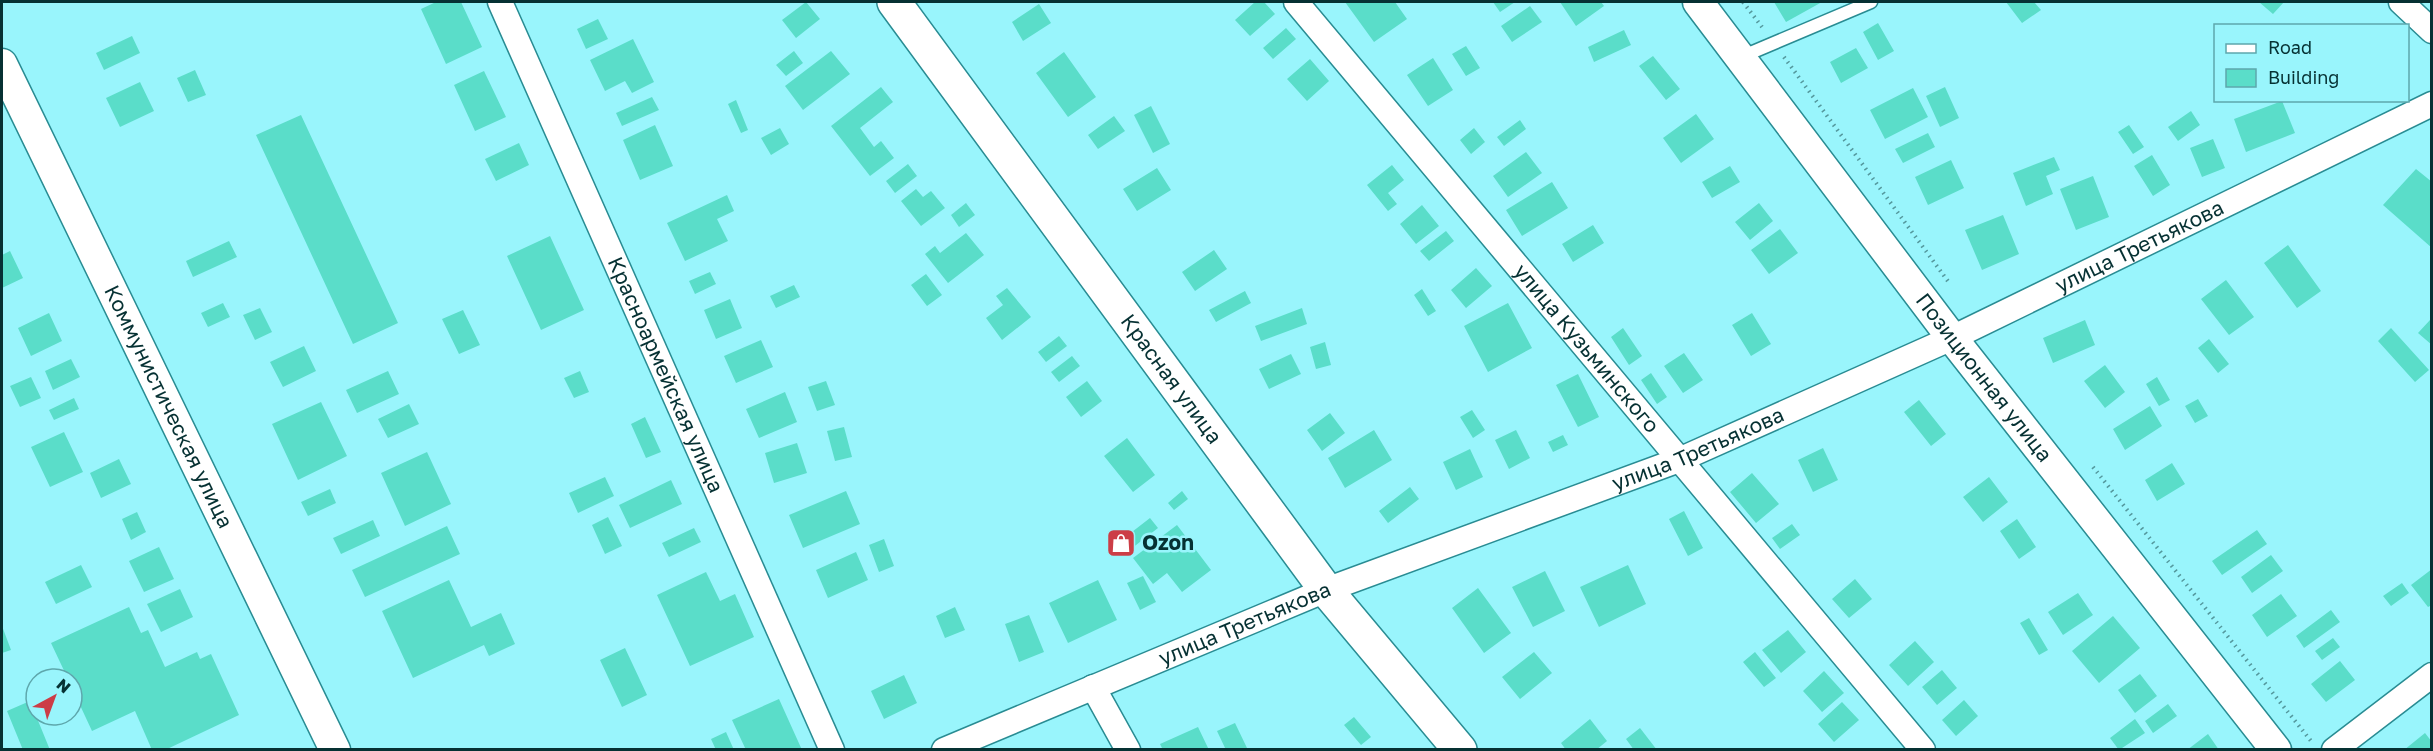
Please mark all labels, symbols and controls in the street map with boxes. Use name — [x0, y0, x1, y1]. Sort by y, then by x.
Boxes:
legend — [2214, 24, 2409, 102]
text: Road — [2268, 36, 2312, 58]
text: Building — [2268, 66, 2339, 88]
street label: улица Третьякова — [2051, 194, 2228, 298]
street label: Красноармейская улица — [603, 253, 730, 496]
street label: улица Кузьминского — [1509, 258, 1665, 438]
street label: Коммунистическая улица — [99, 281, 239, 532]
street label: Позиционная улица — [1911, 288, 2058, 467]
street label: Красная улица — [1116, 309, 1228, 448]
street label: улица Третьякова — [1608, 401, 1788, 496]
shop icon: Ozon — [1105, 527, 1137, 559]
place label: Ozon — [1142, 529, 1194, 555]
street label: улица Третьякова — [1154, 576, 1334, 671]
north arrow — [24, 667, 84, 727]
text: N — [53, 674, 75, 697]

